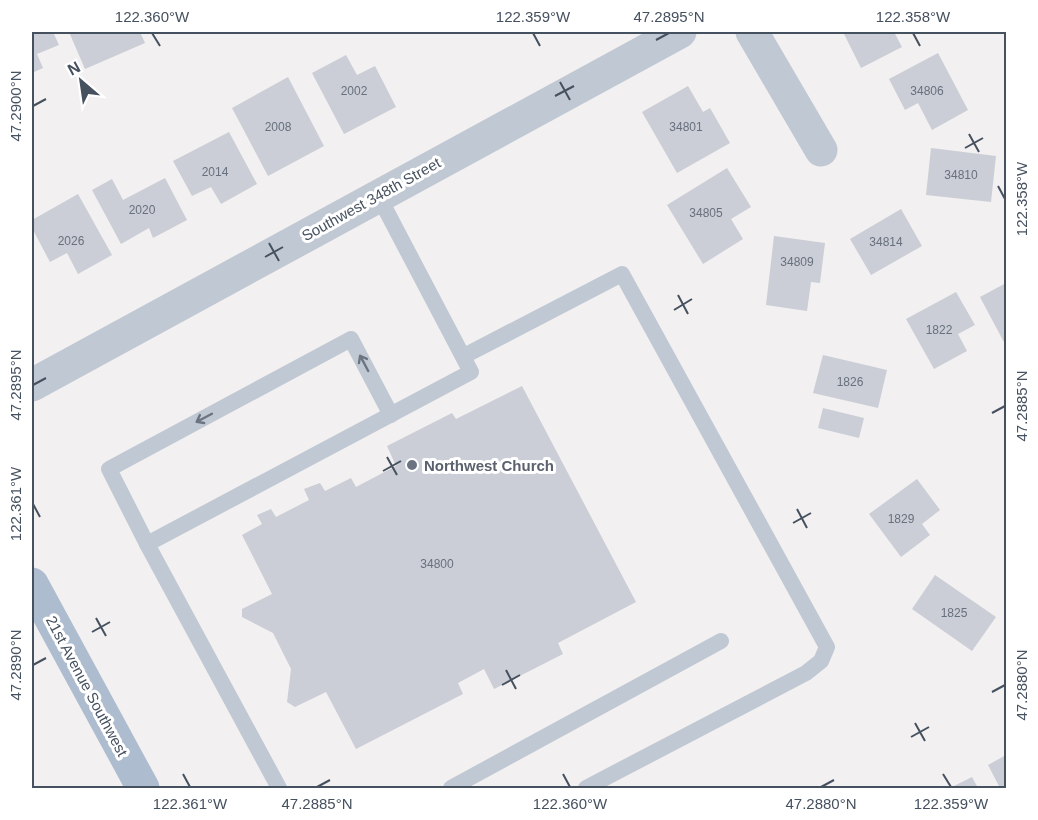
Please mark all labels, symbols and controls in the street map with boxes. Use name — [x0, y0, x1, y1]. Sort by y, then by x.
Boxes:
text: 122.360°W — [115, 8, 190, 25]
text: 122.359°W — [496, 8, 571, 25]
text: 47.2895°N — [633, 8, 705, 25]
text: 122.358°W — [876, 8, 951, 25]
north arrow — [51, 51, 111, 111]
text: N — [65, 58, 83, 79]
text: 47.2900°N — [7, 70, 24, 142]
house number: 2002 — [341, 84, 368, 98]
house number: 34806 — [910, 84, 944, 98]
house number: 2008 — [265, 120, 292, 134]
house number: 34801 — [669, 120, 703, 134]
street label: Southwest 348th Street — [299, 153, 444, 244]
text: 122.358°W — [1013, 161, 1030, 236]
house number: 2014 — [202, 165, 229, 179]
house number: 34810 — [944, 168, 978, 182]
house number: 2020 — [129, 203, 156, 217]
house number: 34805 — [689, 206, 723, 220]
house number: 2026 — [58, 234, 85, 248]
house number: 34814 — [869, 235, 903, 249]
house number: 34809 — [780, 255, 814, 269]
house number: 1822 — [926, 323, 953, 337]
text: 47.2895°N — [7, 349, 24, 421]
one-way arrow — [358, 355, 369, 373]
text: 47.2885°N — [1013, 370, 1030, 442]
house number: 1826 — [837, 375, 864, 389]
one-way arrow — [195, 413, 213, 424]
place label: Northwest Church — [424, 457, 554, 474]
marker: Northwest Church — [405, 458, 419, 472]
text: 122.361°W — [7, 466, 24, 541]
house number: 1829 — [888, 512, 915, 526]
house number: 34800 — [420, 557, 454, 571]
house number: 1825 — [941, 606, 968, 620]
street label: 21st Avenue Southwest — [43, 613, 132, 760]
text: 47.2890°N — [7, 629, 24, 701]
text: 47.2880°N — [1013, 649, 1030, 721]
text: 122.361°W — [153, 795, 228, 812]
text: 47.2885°N — [281, 795, 353, 812]
text: 122.360°W — [533, 795, 608, 812]
text: 47.2880°N — [785, 795, 857, 812]
text: 122.359°W — [914, 795, 989, 812]

